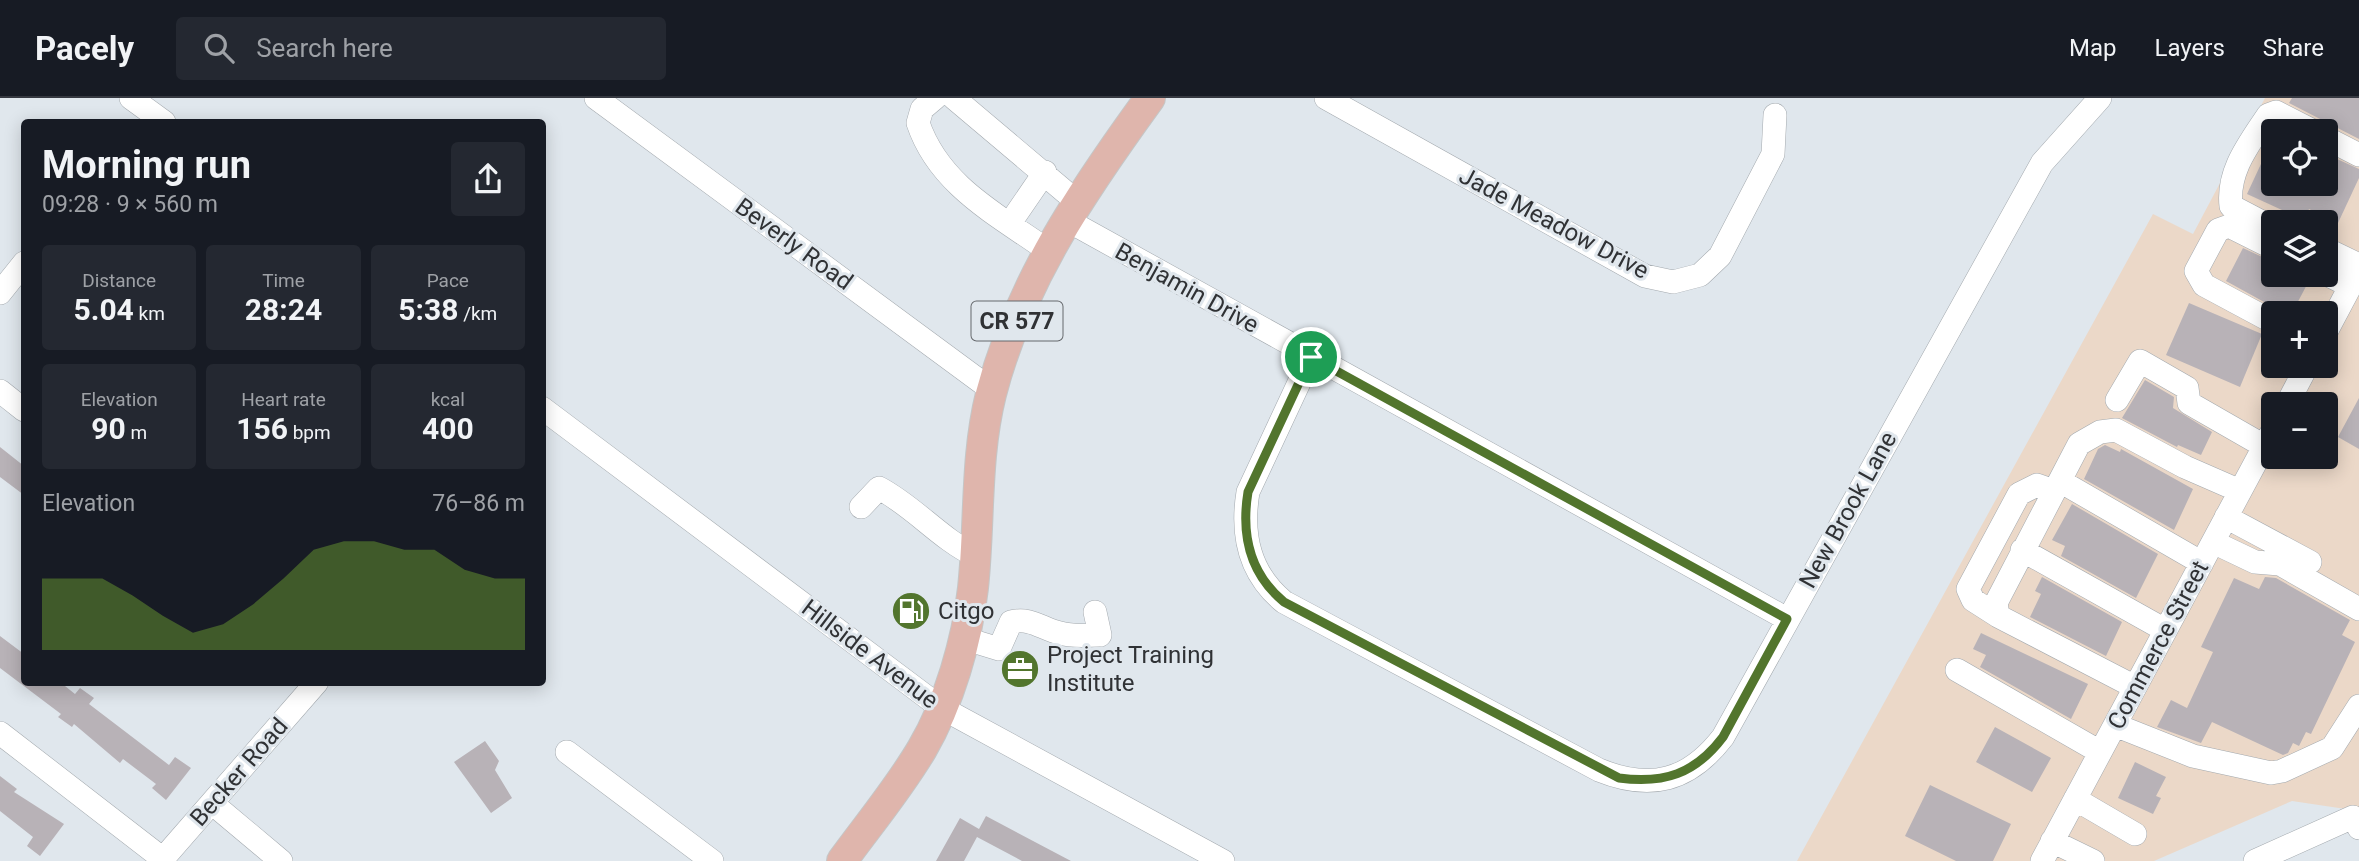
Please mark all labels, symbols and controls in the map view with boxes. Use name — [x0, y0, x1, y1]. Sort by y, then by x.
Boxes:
search box — [176, 17, 666, 80]
text: Pacely — [35, 29, 134, 68]
icon: search — [200, 29, 238, 67]
text: Search here — [256, 33, 393, 63]
text: Map — [2069, 34, 2117, 62]
text: Layers — [2155, 34, 2225, 62]
text: Share — [2263, 34, 2324, 62]
map controls — [2261, 119, 2338, 469]
button: locate — [2261, 119, 2338, 196]
button: share — [451, 142, 525, 216]
text: Morning run — [42, 143, 251, 187]
street label: Jade Meadow Drive — [1455, 161, 1653, 285]
text: 09:28 · 9 × 560 m — [42, 191, 218, 218]
street label: Beverly Road — [730, 192, 858, 296]
button: layers — [2261, 210, 2338, 287]
street label: Benjamin Drive — [1110, 237, 1264, 339]
text: Distance — [82, 269, 156, 292]
text: Time — [262, 269, 305, 292]
text: Pace — [427, 269, 469, 292]
text: 5.04 — [73, 292, 134, 327]
text: 28:24 — [245, 292, 322, 327]
text: 5:38 — [398, 292, 458, 327]
button: + — [2261, 301, 2338, 378]
text: km — [134, 302, 165, 325]
text: /km — [458, 302, 497, 325]
road number: CR 577 — [972, 302, 1062, 341]
pin — [1281, 327, 1341, 387]
icon: arrive — [1292, 338, 1330, 376]
text: Elevation — [81, 388, 158, 411]
text: Heart rate — [241, 388, 326, 411]
text: kcal — [431, 388, 465, 411]
button: − — [2261, 392, 2338, 469]
text: 90 — [91, 411, 126, 446]
text: 156 — [236, 411, 288, 446]
text: 400 — [422, 411, 474, 446]
text: m — [126, 421, 147, 444]
text: bpm — [288, 421, 331, 444]
street label: New Brook Lane — [1794, 427, 1902, 593]
text: Elevation — [42, 490, 135, 517]
text: 76–86 m — [432, 490, 525, 517]
street label: Commerce Street — [2102, 556, 2214, 734]
fuel station icon: Citgo — [890, 590, 932, 632]
street label: Hillside Avenue — [796, 594, 944, 714]
place label: Citgo — [938, 597, 994, 625]
place label: Project Training Institute — [1047, 641, 1214, 697]
office icon: Project Training Institute — [999, 648, 1041, 690]
street label: Becker Road — [184, 712, 294, 832]

